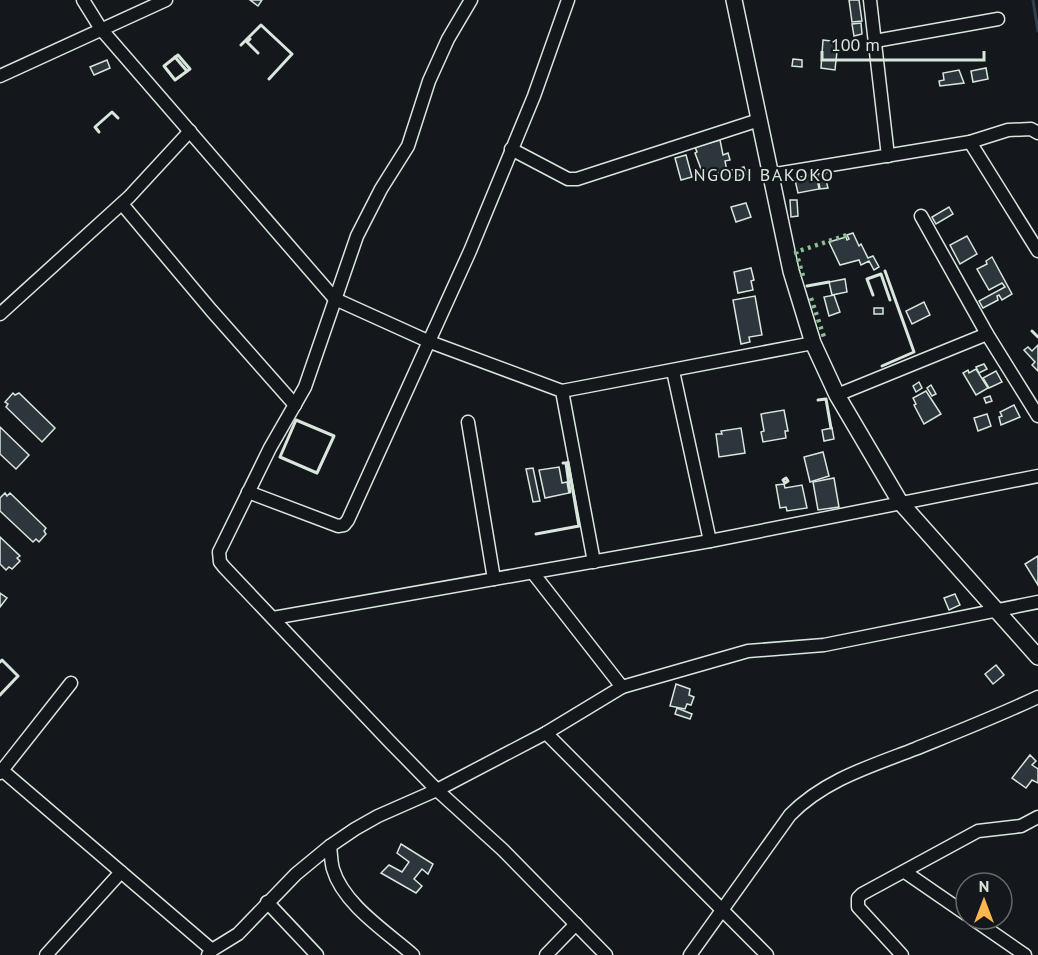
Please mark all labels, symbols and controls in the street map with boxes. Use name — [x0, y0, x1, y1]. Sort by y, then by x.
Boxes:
scale bar — [822, 24, 984, 62]
text: 100 m — [831, 33, 880, 56]
district label: NGODI BAKOKO — [693, 163, 835, 186]
north arrow — [954, 871, 1014, 931]
text: N — [979, 876, 989, 896]

